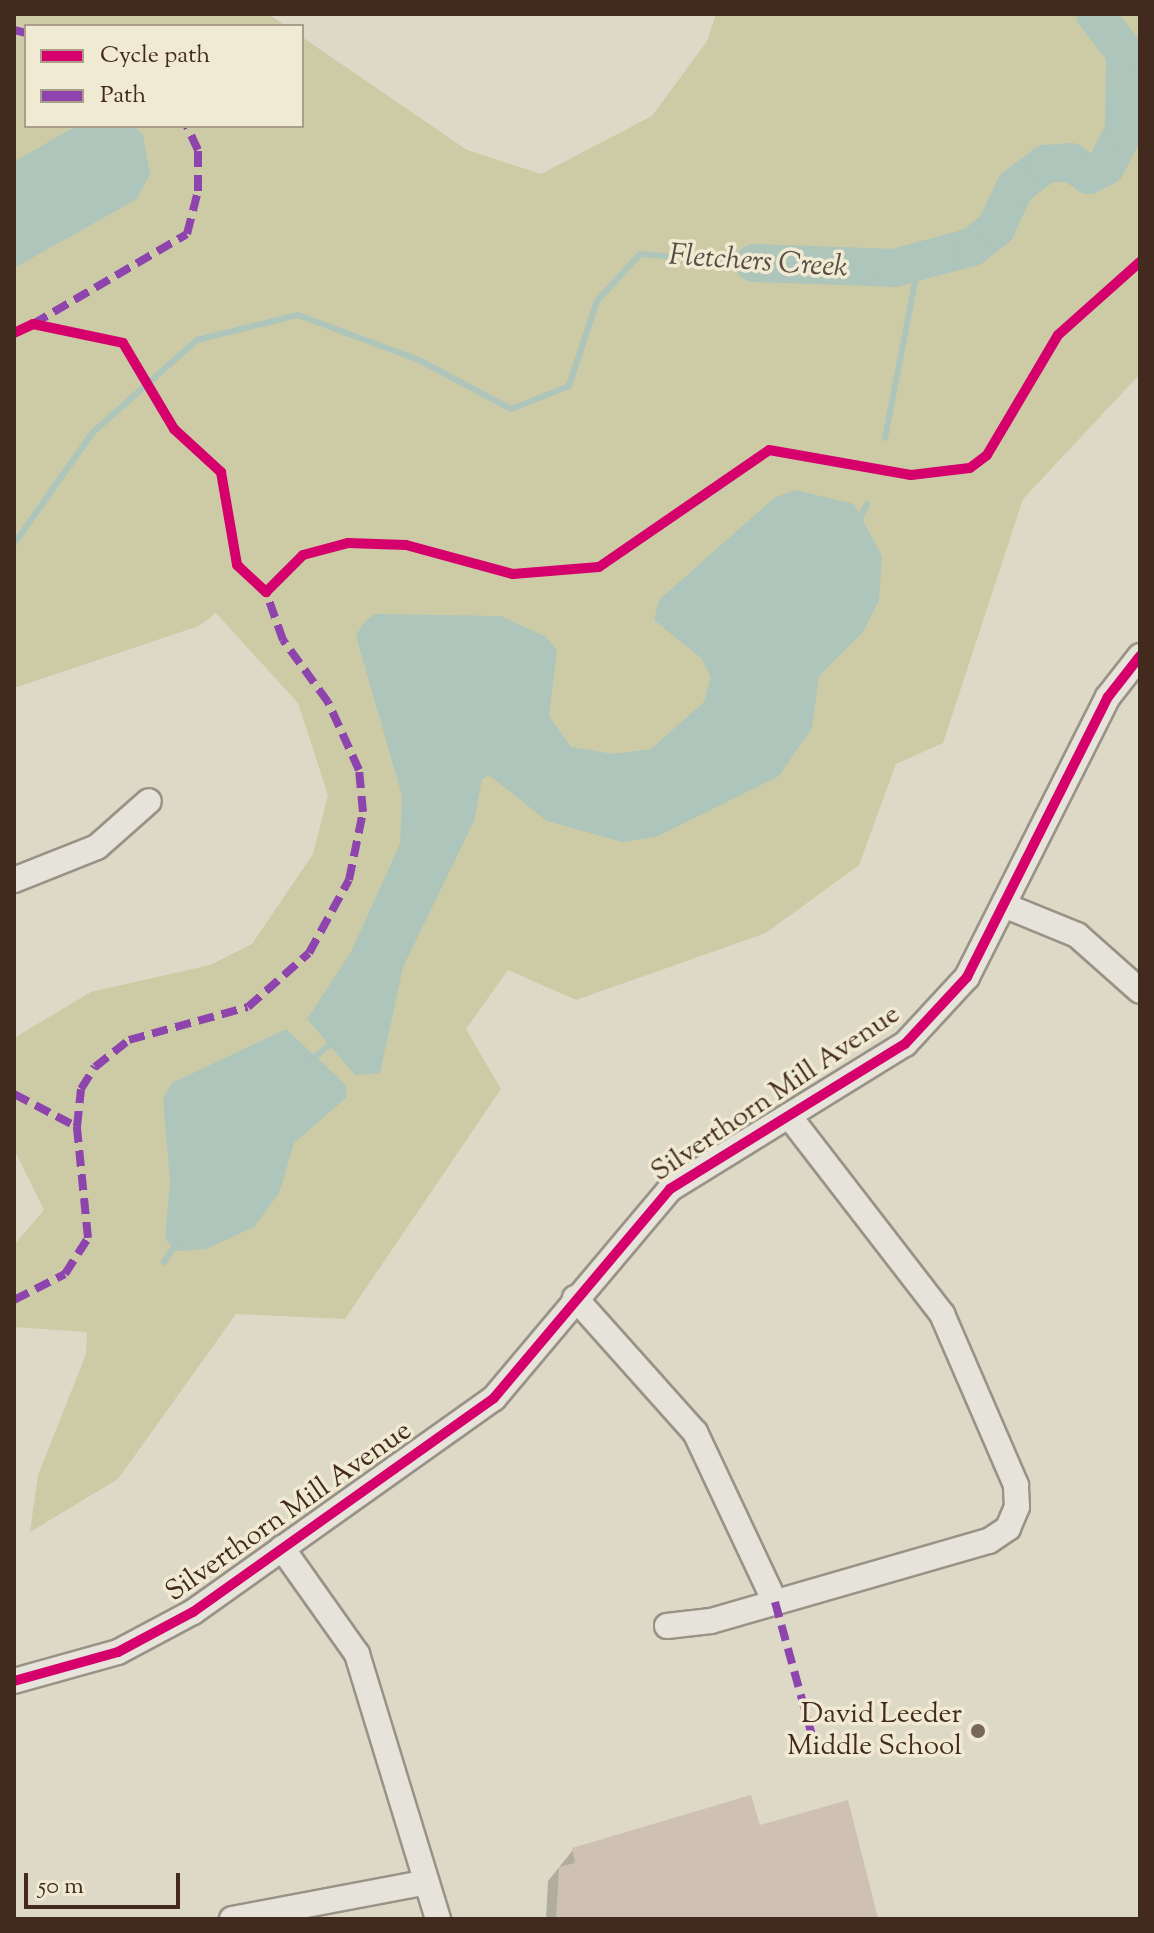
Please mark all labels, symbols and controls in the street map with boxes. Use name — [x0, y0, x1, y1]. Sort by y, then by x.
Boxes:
legend — [24, 24, 304, 128]
text: Cycle path — [100, 39, 210, 73]
text: Path — [100, 79, 146, 113]
water label: Fletchers Creek — [667, 239, 849, 287]
street label: Silverthorn Mill Avenue — [645, 998, 907, 1190]
street label: Silverthorn Mill Avenue — [160, 1414, 418, 1610]
place label: David Leeder Middle School — [787, 1698, 962, 1764]
marker: David Leeder Middle School — [969, 1722, 987, 1740]
scale bar — [28, 1857, 184, 1907]
text: 50 m — [38, 1870, 84, 1904]

